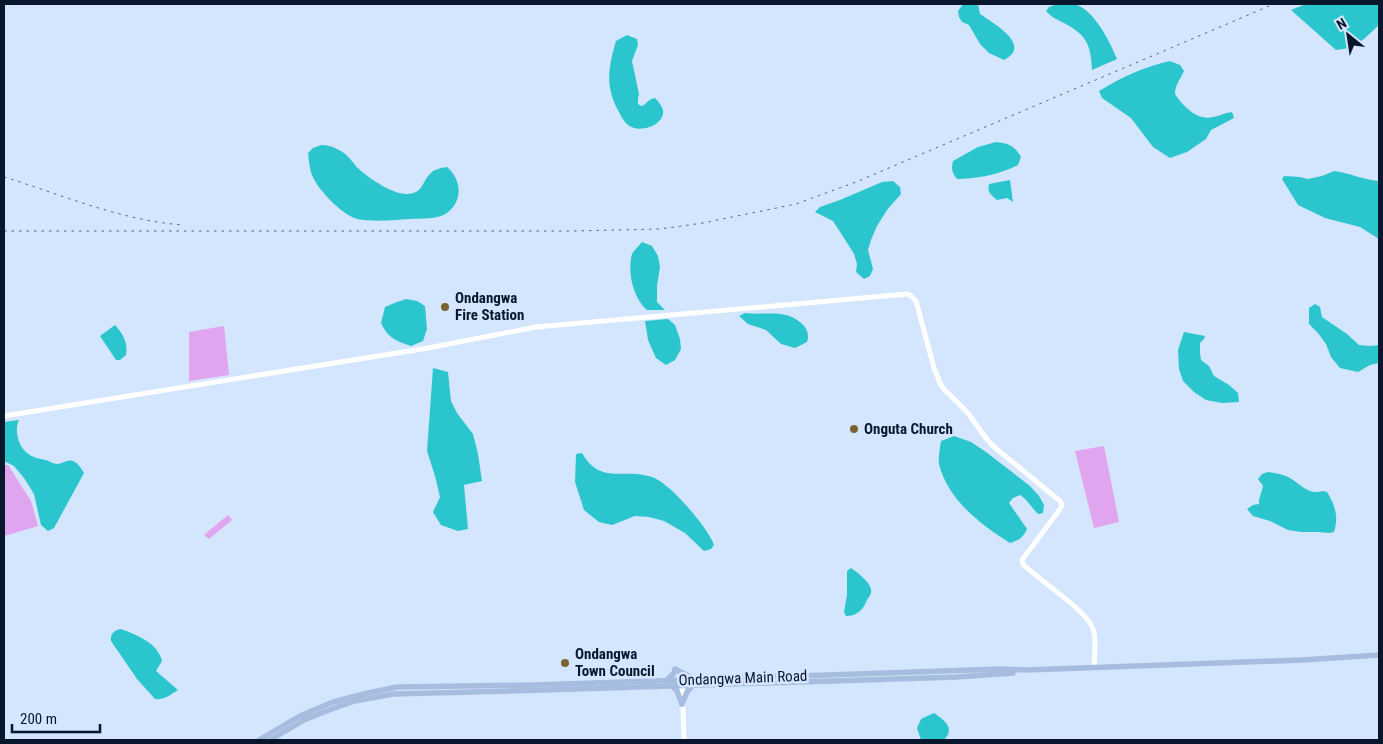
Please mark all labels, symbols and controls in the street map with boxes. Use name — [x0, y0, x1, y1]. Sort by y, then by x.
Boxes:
north arrow — [1323, 10, 1373, 60]
text: N — [1334, 15, 1349, 33]
place label: Ondangwa Fire Station — [455, 289, 524, 324]
marker: Ondangwa Fire Station — [439, 301, 451, 313]
place label: Onguta Church — [864, 420, 953, 438]
marker: Onguta Church — [848, 423, 860, 435]
place label: Ondangwa Town Council — [575, 645, 655, 680]
marker: Ondangwa Town Council — [559, 657, 571, 669]
street label: Ondangwa Main Road — [678, 667, 808, 689]
scale bar — [12, 702, 100, 734]
text: 200 m — [20, 710, 57, 728]

